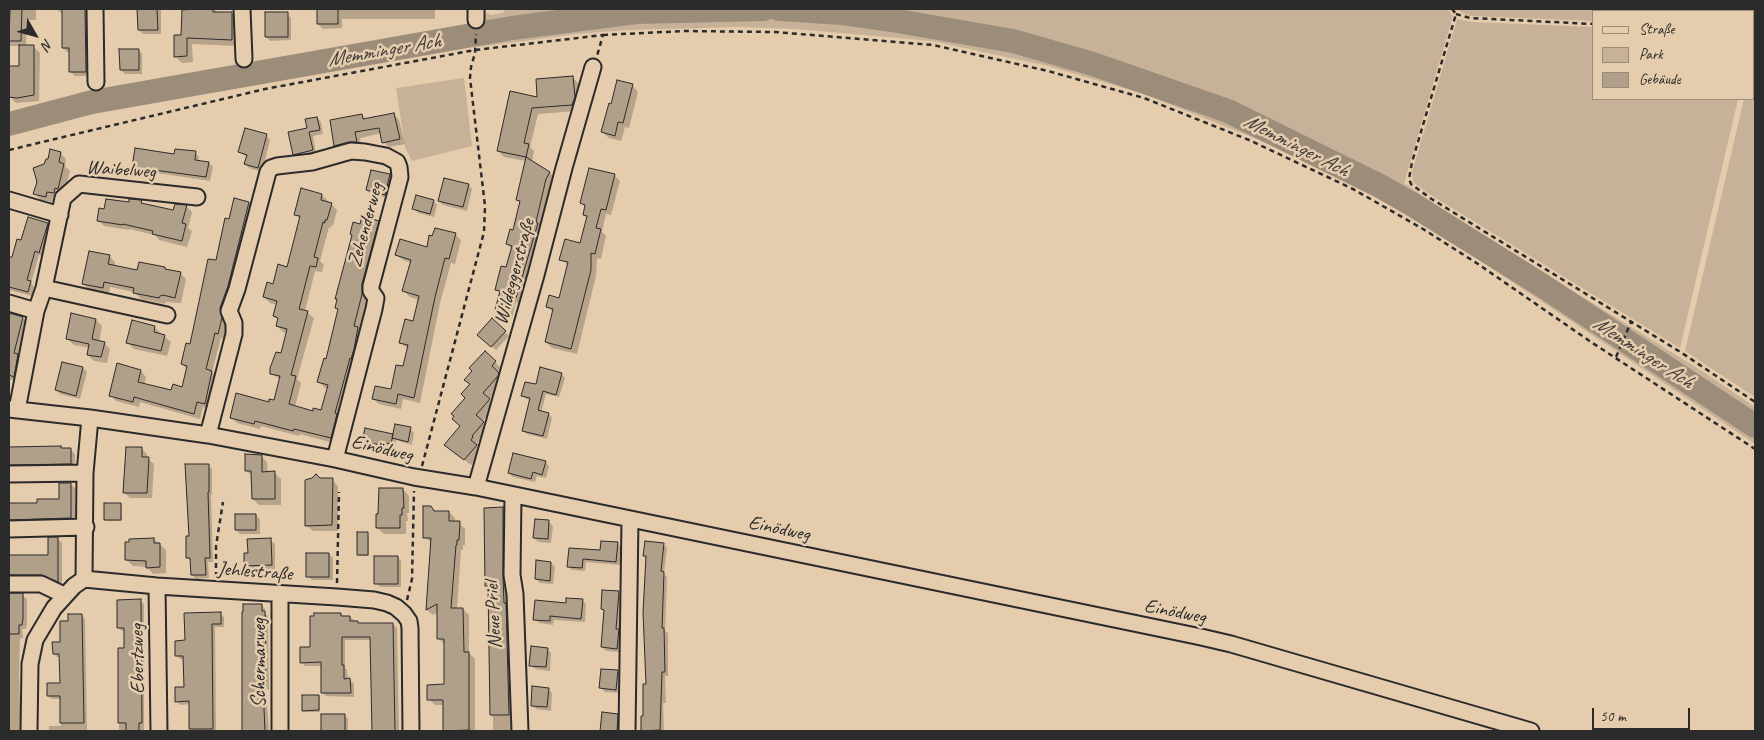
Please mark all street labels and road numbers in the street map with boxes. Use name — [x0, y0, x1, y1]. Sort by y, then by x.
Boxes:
street label: Waibelweg — [86, 156, 156, 184]
street label: Zehenderweg — [343, 180, 389, 270]
street label: Wildeggerstraße — [489, 217, 541, 327]
street label: Einödweg — [349, 430, 415, 468]
street label: Einödweg — [746, 511, 812, 547]
street label: Jehlestraße — [217, 557, 293, 587]
street label: Neue Priel — [480, 581, 508, 649]
street label: Einödweg — [1142, 594, 1208, 630]
street label: Schermarweg — [248, 618, 272, 708]
street label: Ebertzweg — [125, 624, 151, 694]

